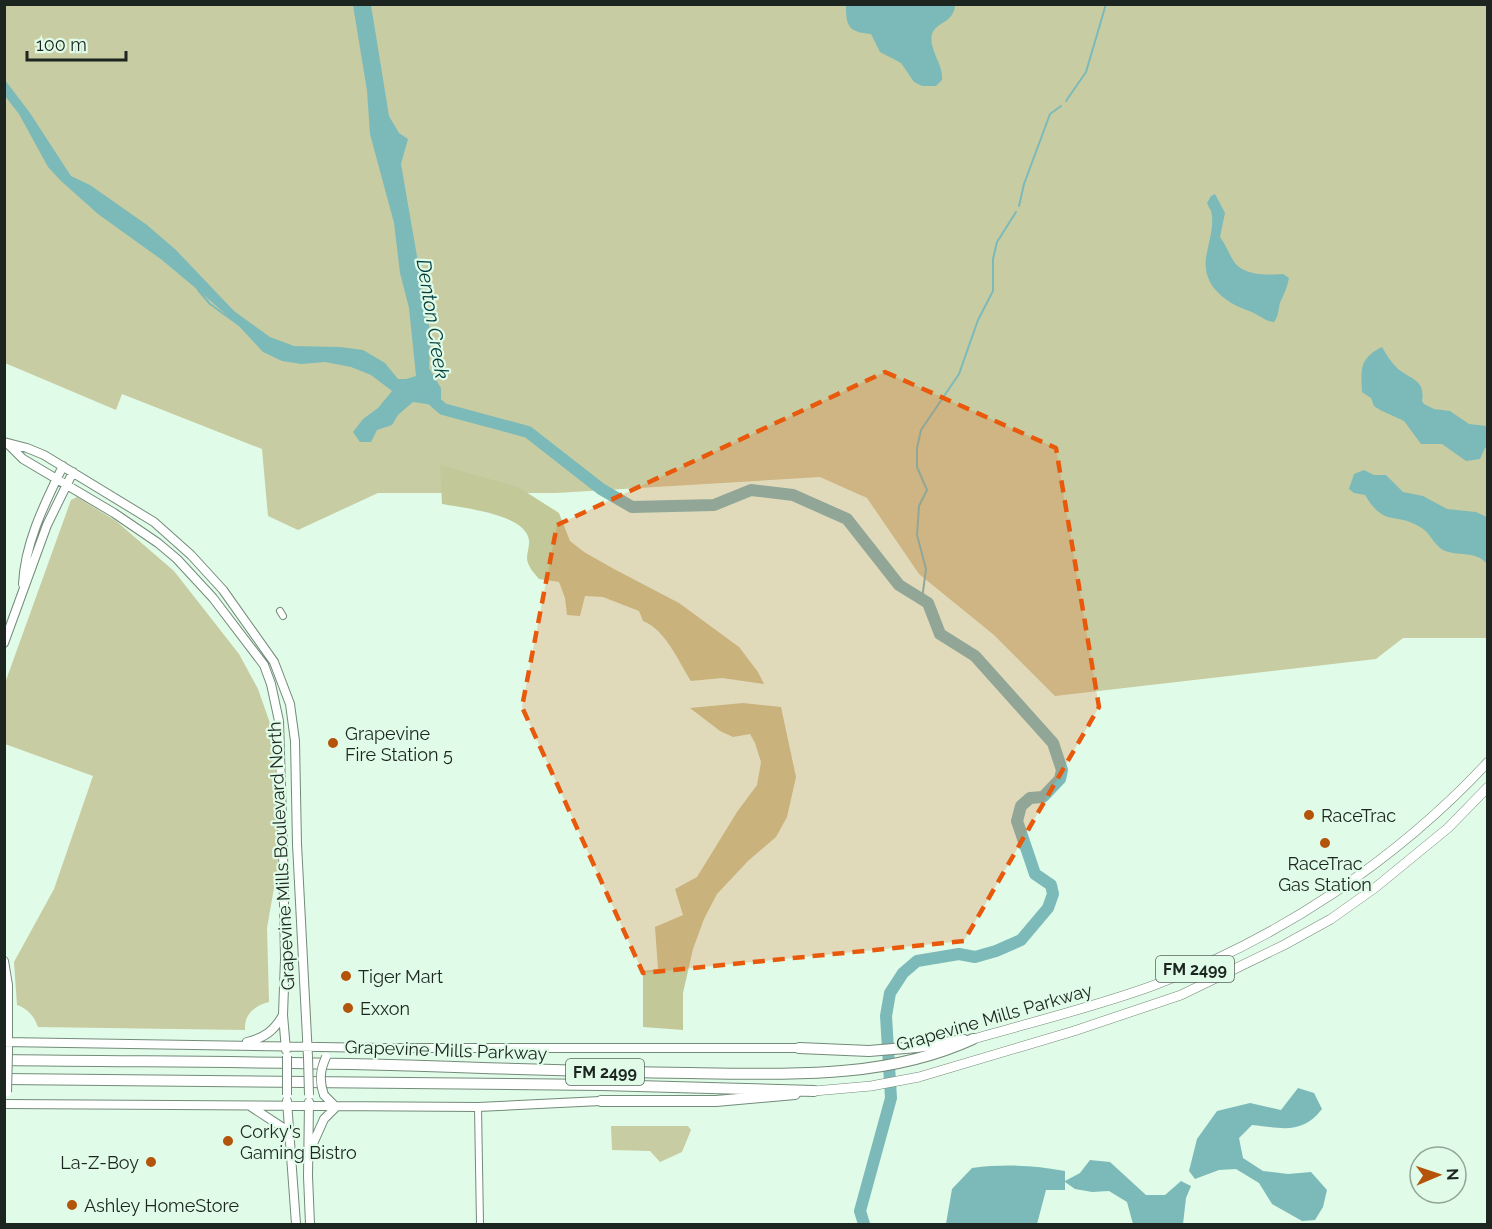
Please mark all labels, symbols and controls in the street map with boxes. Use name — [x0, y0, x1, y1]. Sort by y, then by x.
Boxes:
scale bar — [27, 24, 126, 62]
text: 100 m — [36, 34, 87, 55]
water label: Denton Creek — [412, 257, 454, 381]
street label: Grapevine Mills Boulevard North — [263, 721, 299, 991]
place label: Grapevine Fire Station 5 — [345, 723, 453, 765]
marker: Grapevine Fire Station 5 — [326, 736, 340, 750]
place label: RaceTrac — [1321, 805, 1396, 826]
marker: RaceTrac — [1302, 808, 1316, 822]
marker: RaceTrac Gas Station — [1318, 836, 1332, 850]
place label: RaceTrac Gas Station — [1278, 853, 1372, 895]
road number: FM 2499 — [1156, 956, 1234, 982]
place label: Tiger Mart — [358, 966, 443, 987]
marker: Tiger Mart — [339, 969, 353, 983]
street label: Grapevine Mills Parkway — [894, 979, 1095, 1055]
place label: Exxon — [360, 998, 410, 1019]
marker: Exxon — [341, 1001, 355, 1015]
street label: Grapevine Mills Parkway — [344, 1036, 548, 1064]
road number: FM 2499 — [566, 1059, 644, 1085]
place label: Corky's Gaming Bistro — [240, 1121, 357, 1163]
marker: Corky's Gaming Bistro — [221, 1134, 235, 1148]
north arrow — [1408, 1145, 1468, 1205]
place label: La-Z-Boy — [60, 1152, 139, 1173]
marker: La-Z-Boy — [144, 1155, 158, 1169]
text: N — [1443, 1168, 1462, 1181]
place label: Ashley HomeStore — [84, 1195, 240, 1216]
marker: Ashley HomeStore — [65, 1198, 79, 1212]

